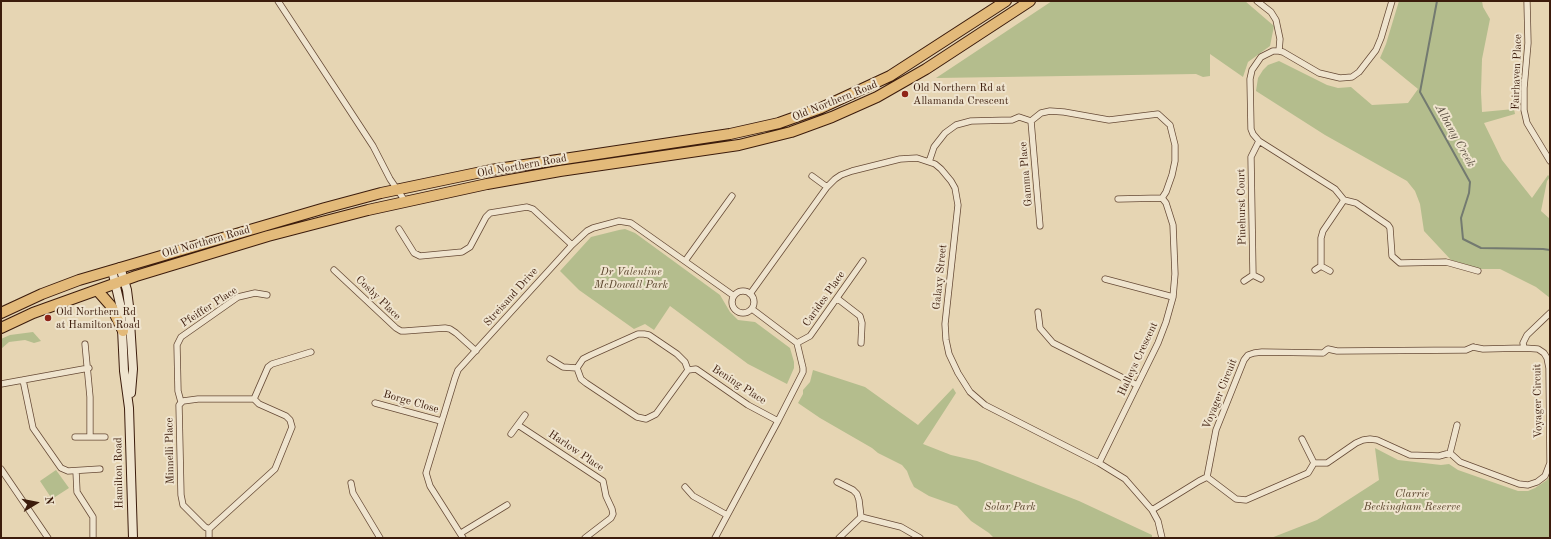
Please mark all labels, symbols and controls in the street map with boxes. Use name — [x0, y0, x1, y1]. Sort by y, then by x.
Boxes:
street label: Fairhaven Place — [1509, 34, 1525, 110]
street label: Old Northern Road — [790, 78, 880, 124]
place label: Old Northern Rd at Allamanda Crescent — [913, 81, 1009, 107]
marker: Old Northern Rd at Allamanda Crescent — [900, 89, 910, 99]
water label: Albany Creek — [1432, 102, 1478, 170]
street label: Gamma Place — [1017, 141, 1035, 207]
street label: Old Northern Road — [476, 152, 568, 180]
street label: Pinehurst Court — [1235, 169, 1249, 245]
street label: Old Northern Road — [161, 223, 251, 261]
street label: Galaxy Street — [930, 244, 950, 310]
street label: Streisand Drive — [481, 265, 541, 329]
park label: Dr Valentine McDowall Park — [594, 265, 668, 291]
street label: Carides Place — [800, 269, 848, 329]
street label: Cosby Place — [353, 273, 403, 323]
street label: Pfeiffer Place — [178, 284, 240, 330]
place label: Old Northern Rd at Hamilton Road — [56, 305, 140, 331]
marker: Old Northern Rd at Hamilton Road — [43, 313, 53, 323]
street label: Halleys Crescent — [1115, 320, 1161, 398]
street label: Voyager Circuit — [1200, 357, 1240, 431]
street label: Bening Place — [709, 363, 769, 407]
street label: Voyager Circuit — [1531, 364, 1545, 438]
street label: Borge Close — [382, 388, 440, 416]
street label: Minnelli Place — [163, 417, 177, 485]
street label: Harlow Place — [546, 428, 606, 474]
street label: Hamilton Road — [112, 437, 126, 509]
north arrow — [16, 483, 56, 523]
park label: Clarrie Beckingham Reserve — [1364, 487, 1460, 513]
text: N — [42, 496, 54, 506]
park label: Solar Park — [984, 500, 1036, 514]

